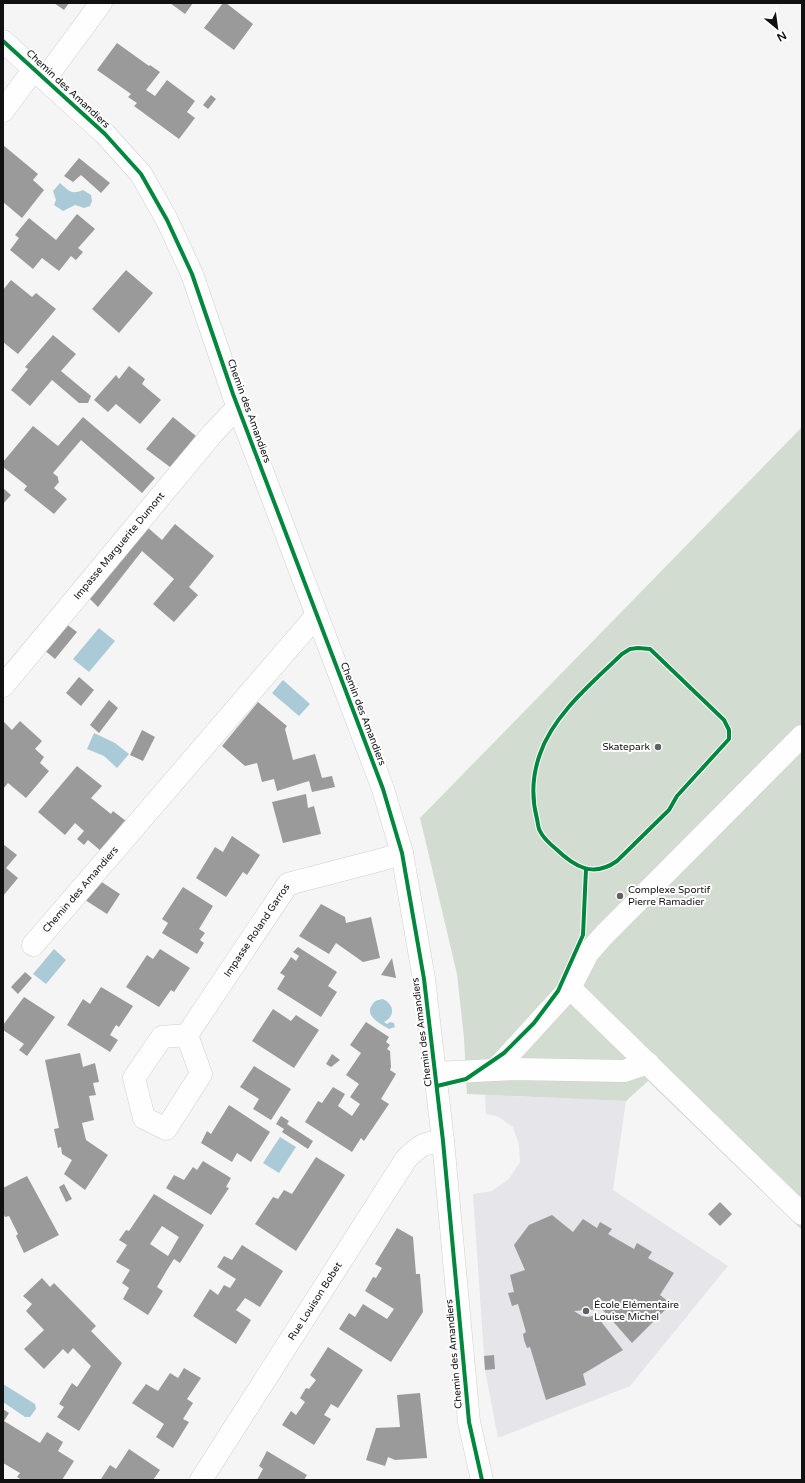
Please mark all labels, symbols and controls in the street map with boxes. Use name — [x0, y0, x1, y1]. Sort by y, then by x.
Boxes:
north arrow — [757, 8, 797, 48]
text: N — [775, 28, 789, 44]
street label: Chemin des Amandiers — [24, 47, 112, 131]
street label: Chemin des Amandiers — [225, 357, 273, 465]
street label: Impasse Marguerite Dumont — [71, 490, 167, 602]
street label: Chemin des Amandiers — [338, 661, 388, 768]
place label: Skatepark — [602, 741, 651, 753]
marker: Skatepark — [653, 742, 663, 752]
street label: Chemin des Amandiers — [40, 844, 121, 935]
street label: Impasse Roland Garros — [221, 881, 293, 979]
place label: Complexe Sportif Pierre Ramadier — [628, 884, 711, 908]
marker: Complexe Sportif Pierre Ramadier — [615, 891, 625, 901]
street label: Chemin des Amandiers — [409, 977, 435, 1087]
street label: Rue Louison Bobet — [286, 1260, 345, 1343]
street label: Chemin des Amandiers — [443, 1299, 465, 1409]
place label: École Elémentaire Louise Michel — [594, 1299, 679, 1323]
marker: École Elémentaire Louise Michel — [581, 1306, 591, 1316]

